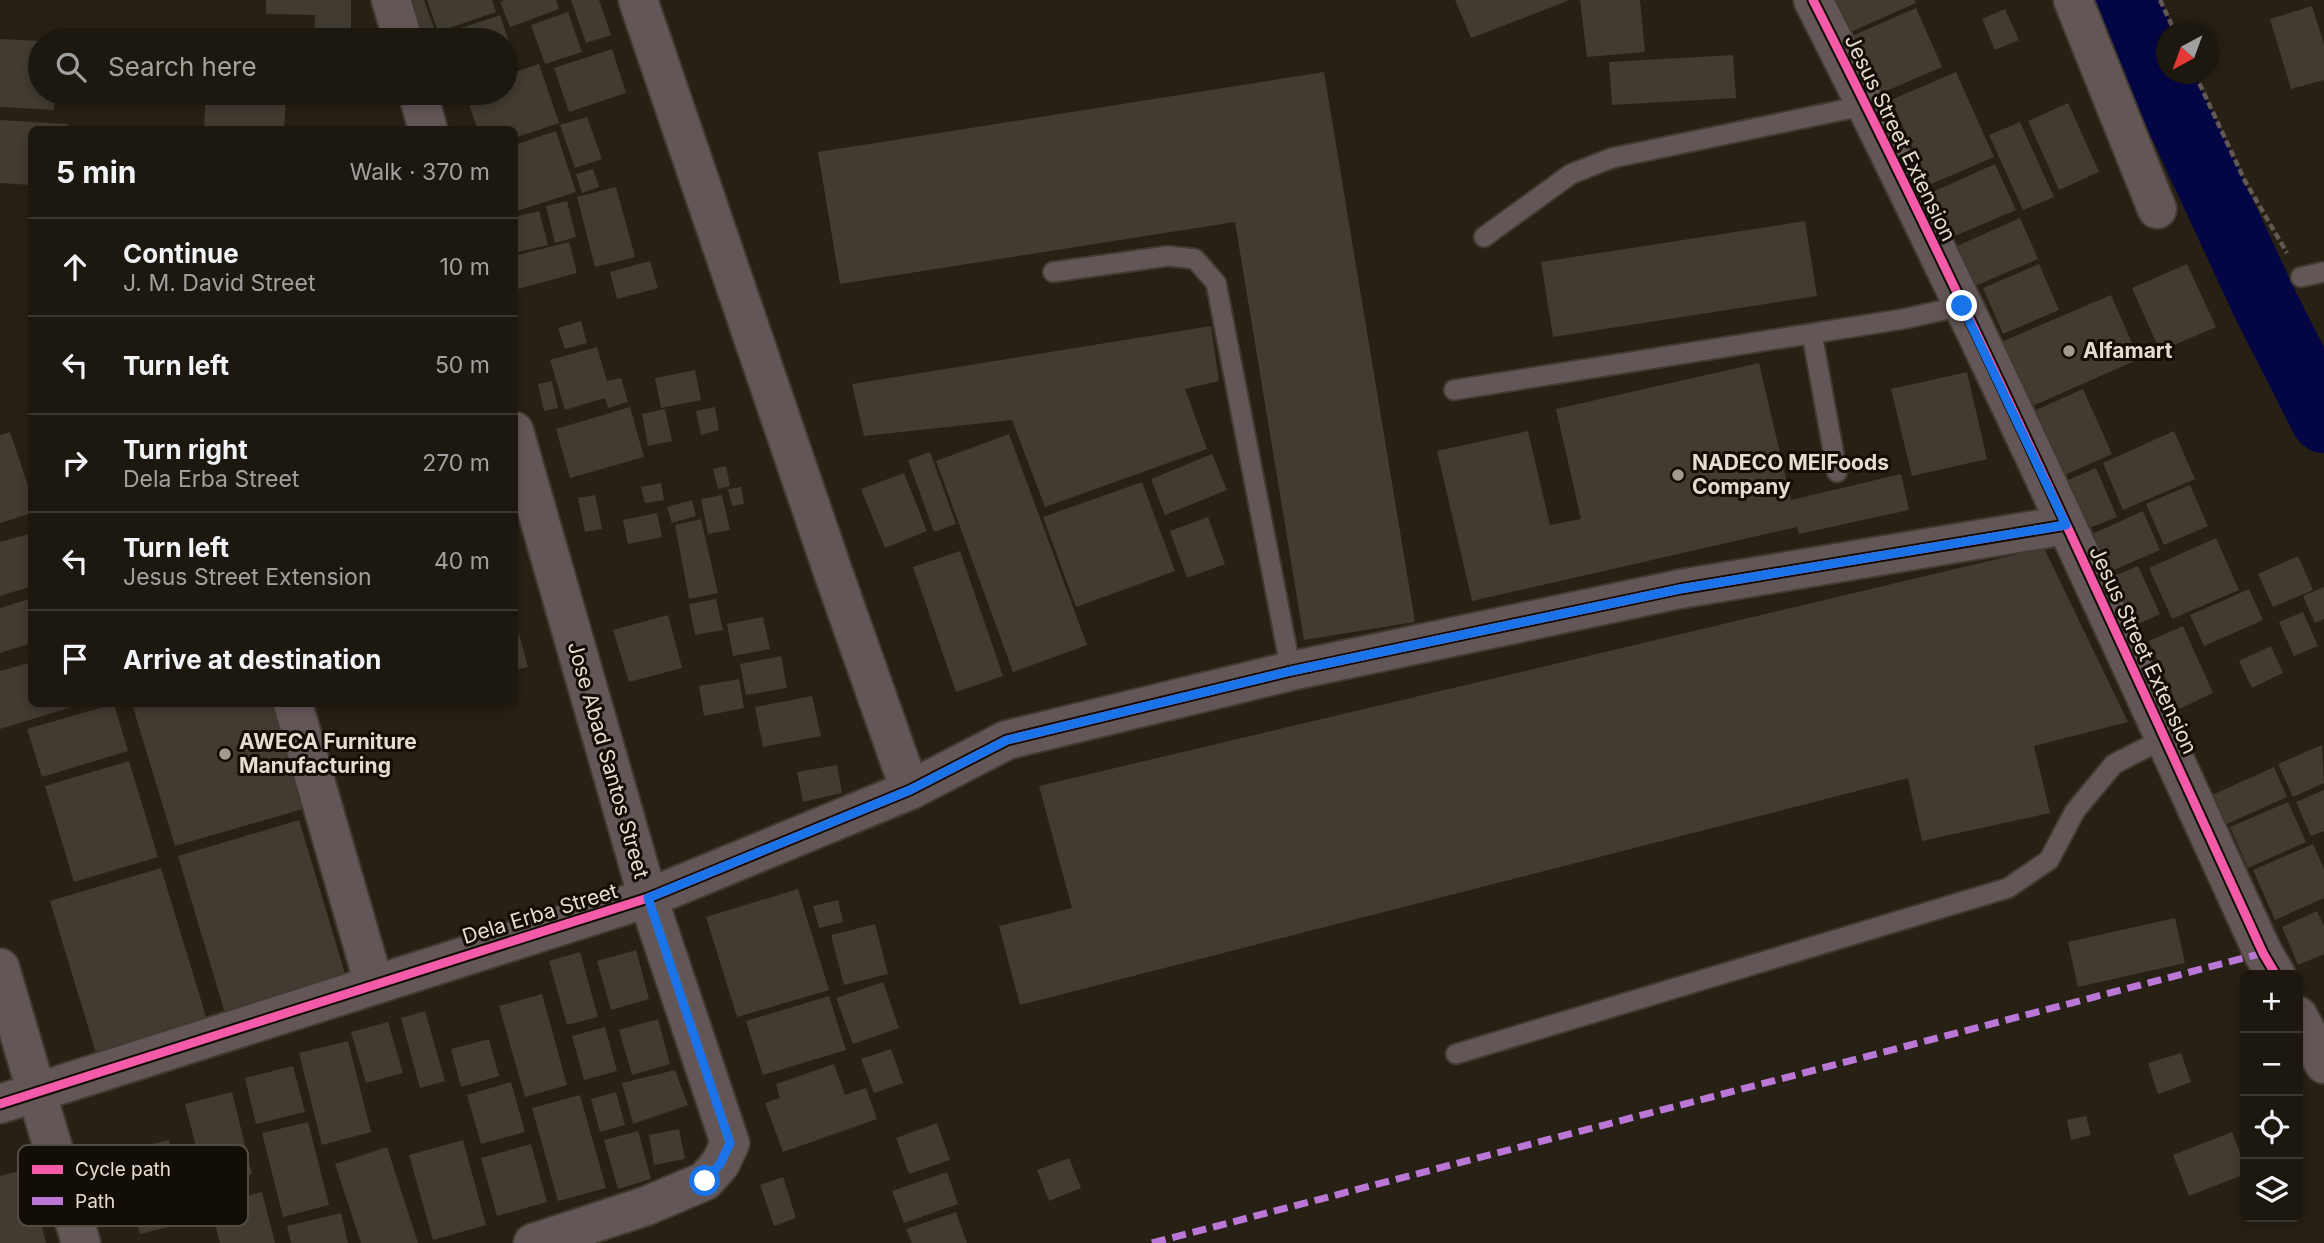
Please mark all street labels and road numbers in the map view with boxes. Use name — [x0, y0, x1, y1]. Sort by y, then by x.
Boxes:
street label: Jesus Street Extension — [1839, 30, 1961, 245]
street label: Jesus Street Extension — [2084, 542, 2203, 758]
street label: Jose Abad Santos Street — [563, 639, 654, 881]
street label: Dela Erba Street — [459, 878, 621, 949]

